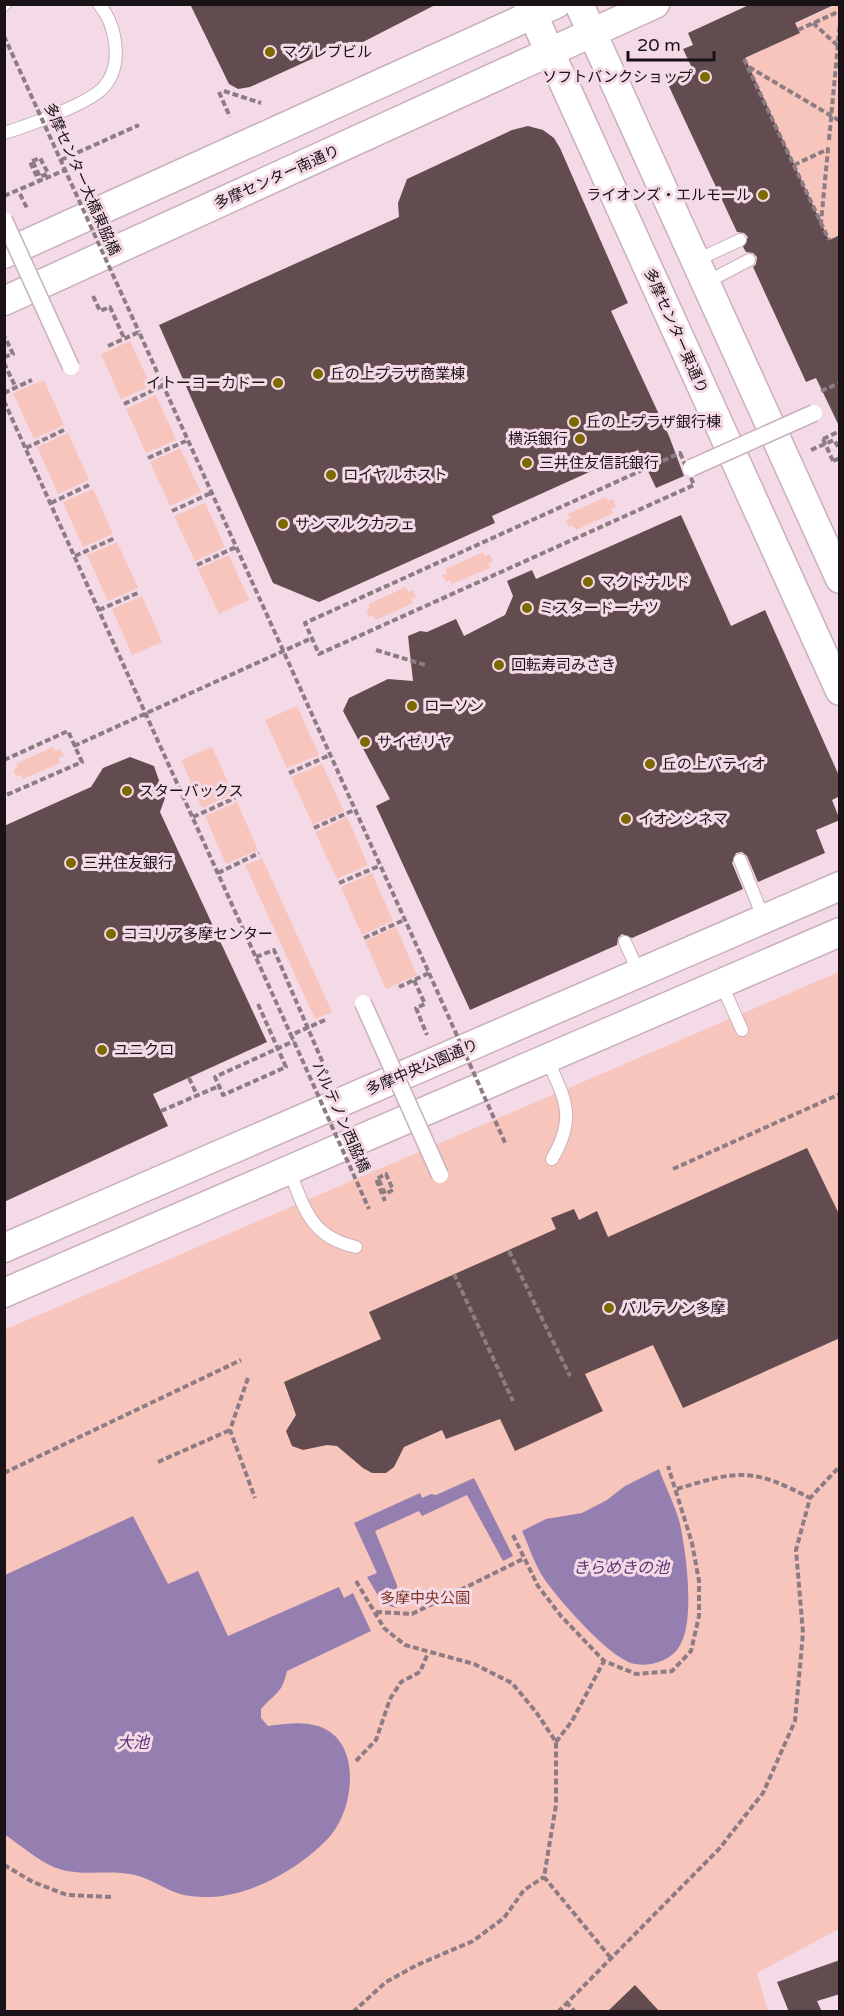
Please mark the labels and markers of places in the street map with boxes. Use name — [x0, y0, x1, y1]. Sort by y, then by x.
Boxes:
place label: マグレブビル — [282, 43, 372, 61]
marker: マグレブビル — [263, 45, 277, 59]
place label: ソフトバンクショップ — [542, 68, 693, 86]
marker: ソフトバンクショップ — [698, 70, 712, 84]
place label: ライオンズ・エルモール — [586, 186, 751, 204]
marker: ライオンズ・エルモール — [756, 188, 770, 202]
place label: 丘の上プラザ商業棟 — [330, 365, 465, 383]
marker: 丘の上プラザ商業棟 — [311, 367, 325, 381]
place label: イトーヨーカドー — [146, 374, 266, 392]
marker: イトーヨーカドー — [271, 376, 285, 390]
place label: 丘の上プラザ銀行棟 — [586, 413, 721, 431]
marker: 丘の上プラザ銀行棟 — [567, 415, 581, 429]
place label: 横浜銀行 — [508, 430, 568, 448]
marker: 横浜銀行 — [573, 432, 587, 446]
place label: 三井住友信託銀行 — [539, 454, 659, 472]
marker: 三井住友信託銀行 — [520, 456, 534, 470]
place label: ロイヤルホスト — [343, 466, 448, 484]
marker: ロイヤルホスト — [324, 468, 338, 482]
place label: サンマルクカフェ — [295, 515, 415, 533]
marker: サンマルクカフェ — [276, 517, 290, 531]
place label: マクドナルド — [600, 573, 690, 591]
marker: マクドナルド — [581, 575, 595, 589]
place label: ミスタードーナツ — [539, 599, 659, 617]
marker: ミスタードーナツ — [520, 601, 534, 615]
place label: 回転寿司みさき — [511, 656, 616, 674]
marker: 回転寿司みさき — [492, 658, 506, 672]
place label: ローソン — [424, 697, 484, 715]
marker: ローソン — [405, 699, 419, 713]
place label: サイゼリヤ — [377, 733, 452, 751]
marker: サイゼリヤ — [358, 735, 372, 749]
place label: 丘の上パティオ — [662, 755, 766, 773]
marker: 丘の上パティオ — [643, 757, 657, 771]
place label: スターバックス — [139, 782, 243, 800]
marker: スターバックス — [120, 784, 134, 798]
place label: イオンシネマ — [638, 810, 728, 828]
marker: イオンシネマ — [619, 812, 633, 826]
place label: 三井住友銀行 — [83, 854, 173, 872]
marker: 三井住友銀行 — [64, 856, 78, 870]
place label: ココリア多摩センター — [123, 925, 273, 943]
marker: ココリア多摩センター — [104, 927, 118, 941]
place label: ユニクロ — [114, 1041, 174, 1059]
marker: ユニクロ — [95, 1043, 109, 1057]
place label: パルテノン多摩 — [621, 1299, 726, 1317]
marker: パルテノン多摩 — [602, 1301, 616, 1315]

